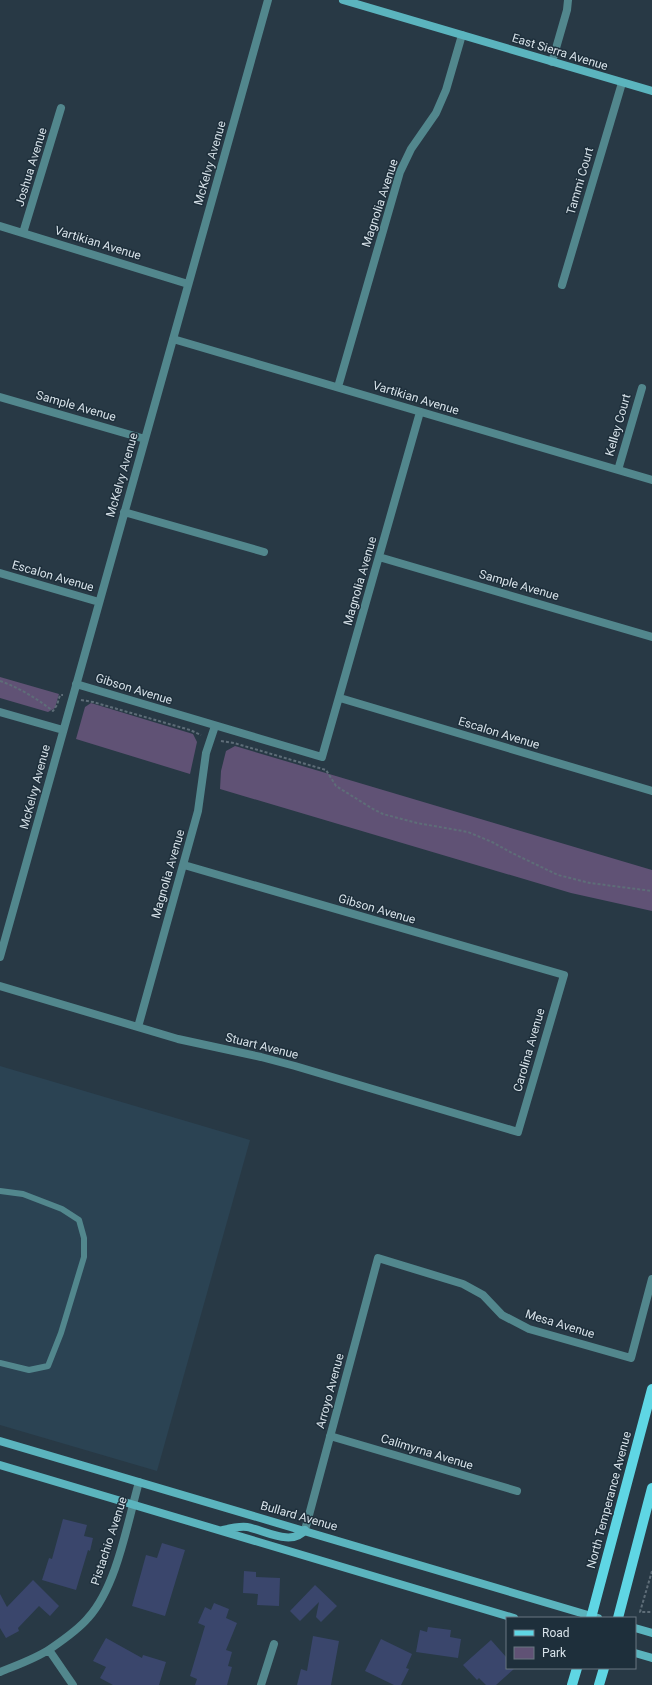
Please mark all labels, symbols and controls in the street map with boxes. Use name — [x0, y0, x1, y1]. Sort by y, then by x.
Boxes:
street label: East Sierra Avenue — [510, 31, 610, 73]
street label: McKelvy Avenue — [191, 119, 229, 207]
street label: Joshua Avenue — [12, 126, 50, 208]
street label: Tammi Court — [564, 146, 596, 216]
street label: Magnolia Avenue — [359, 157, 401, 249]
street label: Vartikian Avenue — [53, 223, 143, 263]
street label: Vartikian Avenue — [371, 378, 461, 418]
street label: Sample Avenue — [34, 388, 118, 424]
street label: Kelley Court — [602, 392, 634, 458]
street label: McKelvy Avenue — [103, 431, 141, 519]
street label: Magnolia Avenue — [341, 535, 379, 627]
street label: Escalon Avenue — [10, 558, 96, 594]
street label: Sample Avenue — [477, 567, 561, 603]
street label: Gibson Avenue — [94, 671, 174, 707]
street label: Escalon Avenue — [457, 714, 541, 752]
street label: McKelvy Avenue — [17, 743, 53, 831]
street label: Magnolia Avenue — [149, 828, 187, 920]
street label: Gibson Avenue — [337, 891, 417, 927]
street label: Carolina Avenue — [510, 1007, 548, 1093]
street label: Stuart Avenue — [224, 1030, 300, 1062]
street label: Mesa Avenue — [524, 1307, 596, 1341]
street label: Arroyo Avenue — [313, 1352, 347, 1430]
street label: North Temperance Avenue — [584, 1430, 634, 1570]
street label: Calimyrna Avenue — [379, 1431, 475, 1473]
street label: Pistachio Avenue — [88, 1495, 130, 1587]
street label: Bullard Avenue — [259, 1498, 339, 1534]
legend — [506, 1617, 636, 1669]
text: Road — [542, 1626, 570, 1640]
text: Park — [542, 1646, 567, 1660]

